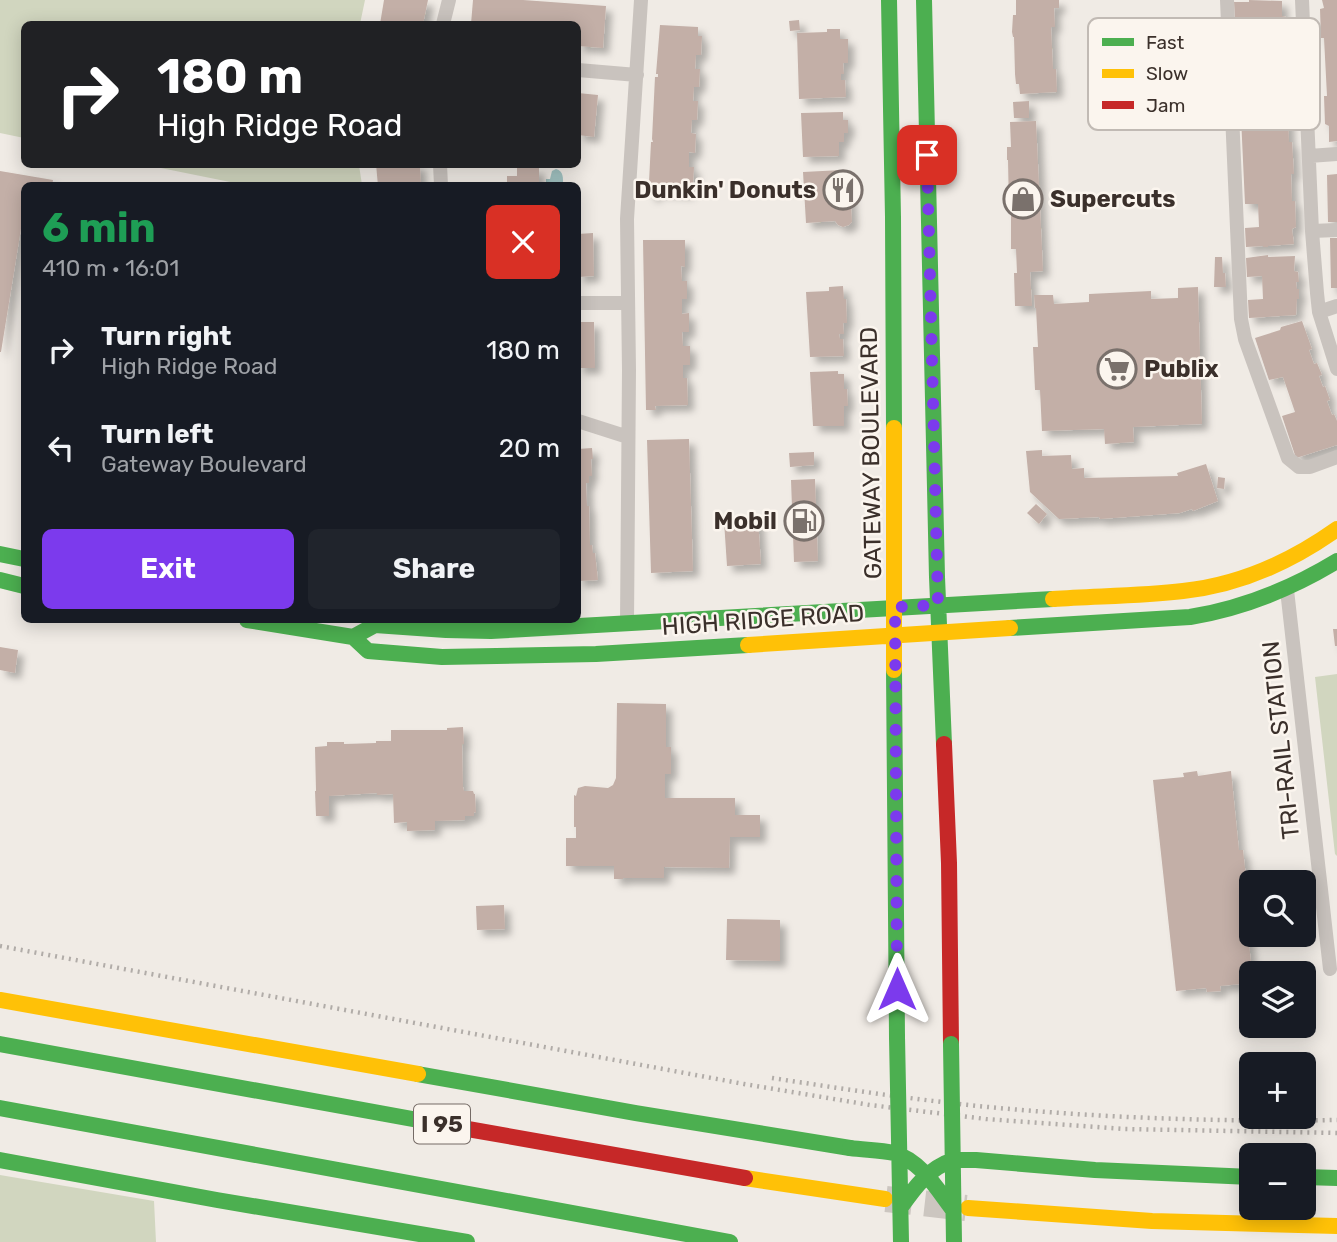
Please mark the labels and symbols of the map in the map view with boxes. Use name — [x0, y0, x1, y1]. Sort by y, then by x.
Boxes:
legend — [1088, 18, 1320, 130]
text: Fast — [1146, 31, 1185, 54]
text: Slow — [1146, 62, 1188, 85]
text: Jam — [1146, 94, 1185, 117]
pin — [897, 125, 957, 185]
restaurant icon: Dunkin' Donuts — [822, 169, 864, 211]
place label: Dunkin' Donuts — [634, 176, 816, 204]
shop icon: Supercuts — [1002, 178, 1044, 220]
place label: Supercuts — [1050, 185, 1176, 213]
street label: GATEWAY BOULEVARD — [855, 327, 887, 579]
supermarket icon: Publix — [1096, 348, 1138, 390]
place label: Publix — [1144, 355, 1219, 383]
fuel station icon: Mobil — [783, 500, 825, 542]
place label: Mobil — [714, 507, 777, 535]
street label: HIGH RIDGE ROAD — [661, 599, 865, 641]
street label: TRI-RAIL STATION — [1257, 640, 1305, 840]
position arrow — [860, 952, 934, 1026]
road number: I 95 — [414, 1105, 470, 1144]

